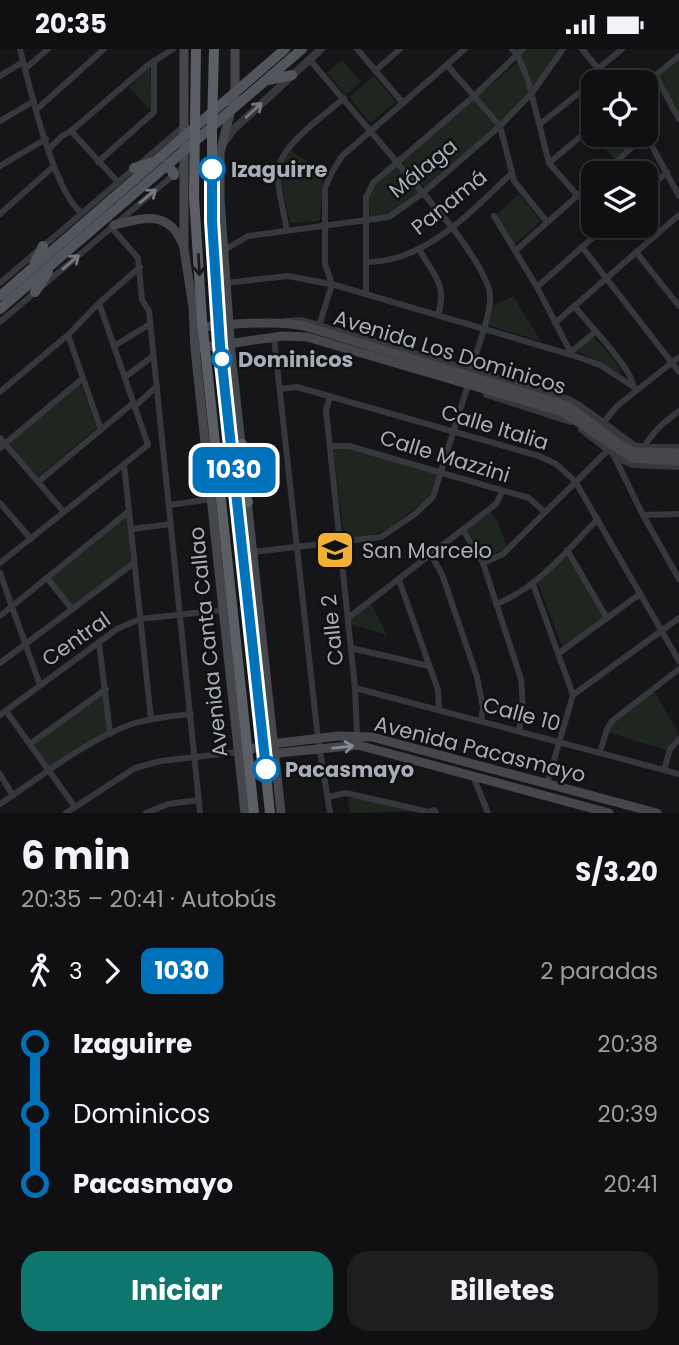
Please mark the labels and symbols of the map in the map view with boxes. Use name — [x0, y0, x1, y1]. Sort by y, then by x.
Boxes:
one-way arrow — [245, 102, 262, 119]
street label: Málaga — [383, 132, 463, 204]
place label: Izaguirre — [231, 155, 327, 184]
marker: Izaguirre — [199, 156, 225, 182]
street label: Panamá — [405, 162, 493, 242]
one-way arrow — [139, 188, 157, 204]
one-way arrow — [193, 253, 206, 276]
one-way arrow — [61, 254, 79, 270]
street label: Avenida Los Dominicos — [330, 303, 570, 401]
place label: Dominicos — [238, 345, 353, 374]
marker: Dominicos — [212, 349, 232, 369]
street label: Calle Italia — [438, 397, 552, 457]
street label: Calle Mazzini — [376, 422, 514, 490]
line badge: 1030 — [185, 447, 283, 493]
street label: Avenida Canta Callao — [181, 526, 235, 758]
school or university icon: San Marcelo — [314, 529, 356, 571]
place label: San Marcelo — [362, 536, 492, 565]
street label: Calle 2 — [314, 593, 350, 667]
street label: Central — [36, 605, 116, 673]
street label: Calle 10 — [480, 690, 564, 738]
street label: Avenida Pacasmayo — [371, 709, 589, 789]
one-way arrow — [331, 740, 353, 753]
place label: Pacasmayo — [285, 755, 414, 784]
marker: Pacasmayo — [253, 756, 279, 782]

